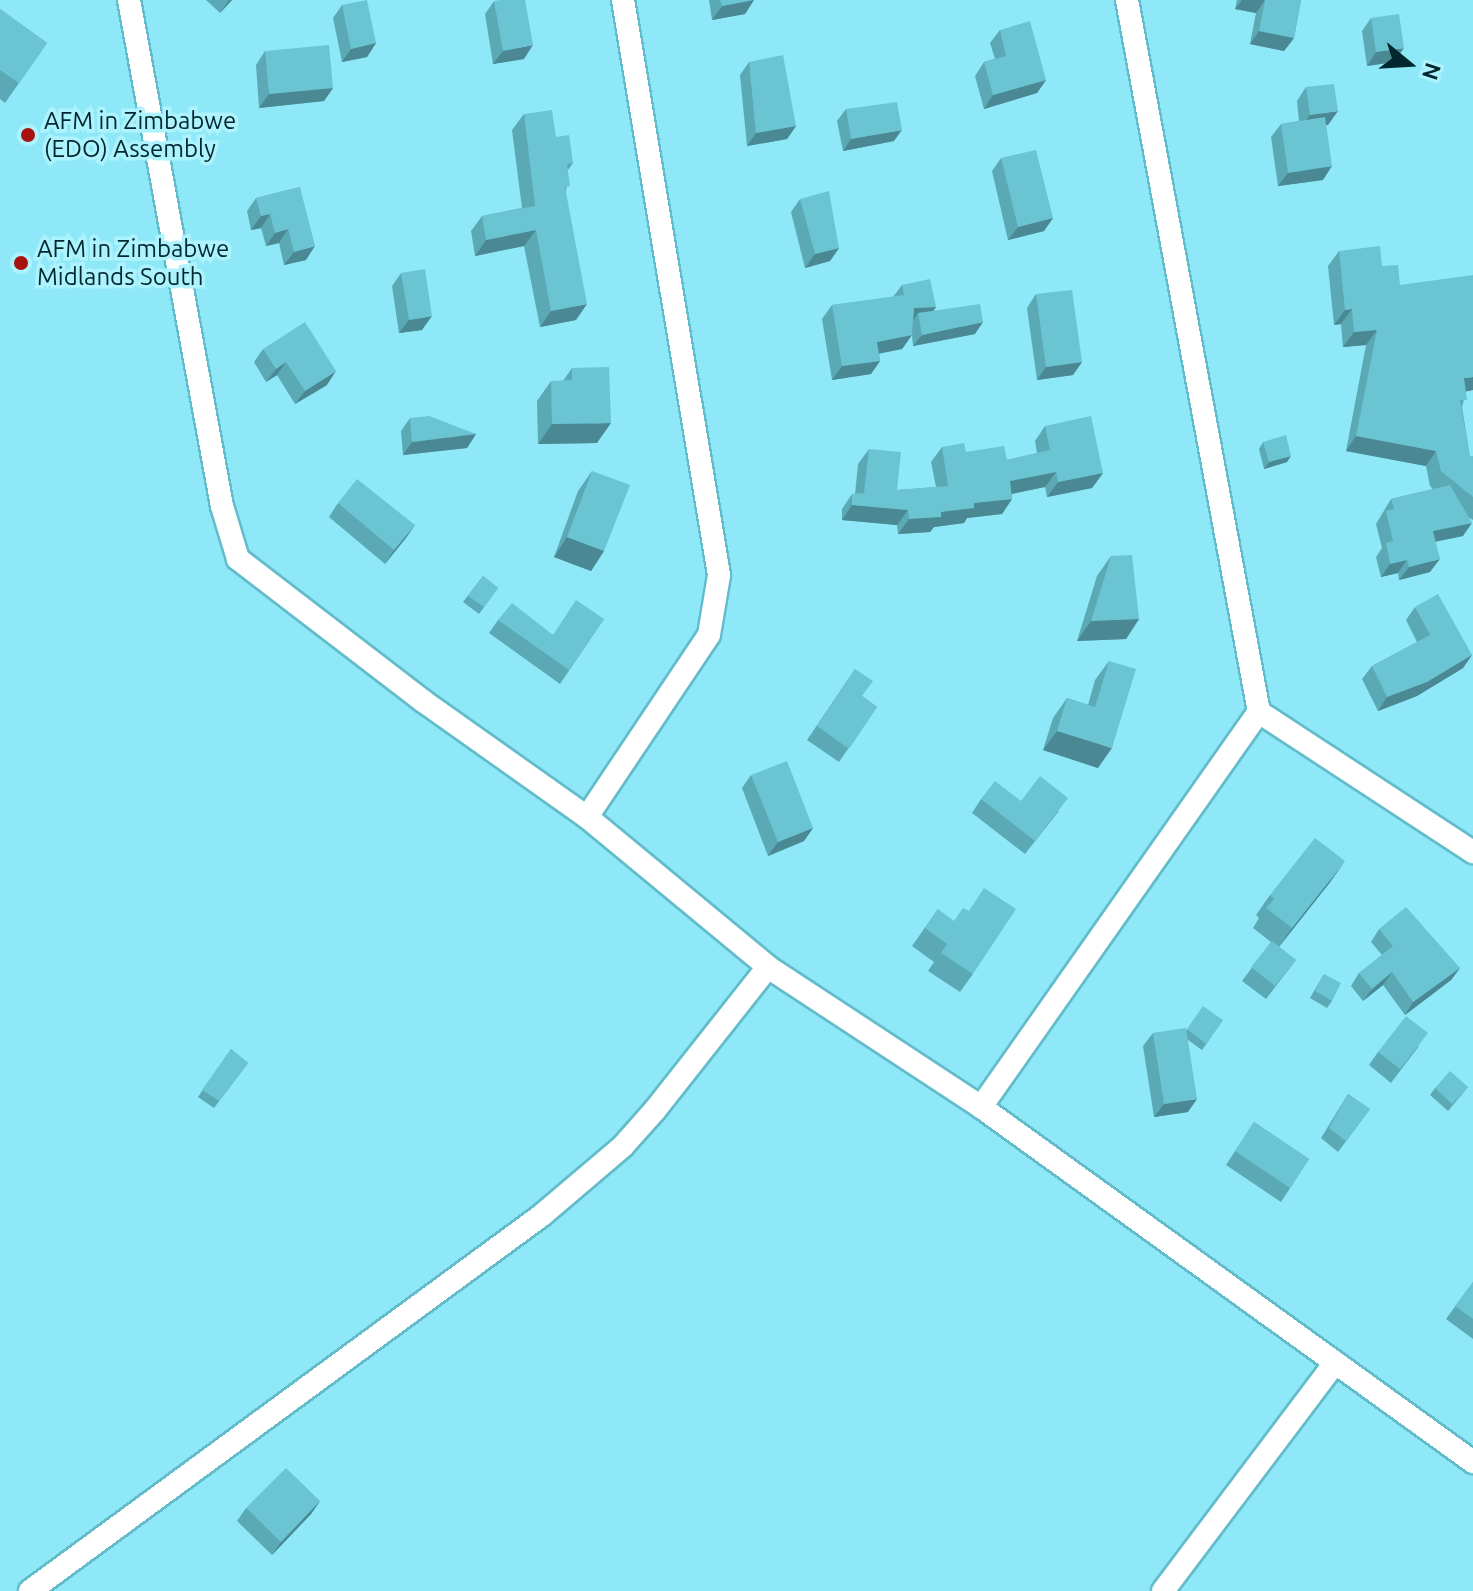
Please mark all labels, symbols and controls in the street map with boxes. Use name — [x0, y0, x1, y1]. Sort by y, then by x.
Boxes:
north arrow — [1369, 24, 1449, 104]
text: N — [1418, 60, 1447, 83]
place label: AFM in Zimbabwe (EDO) Assembly — [44, 107, 236, 163]
marker: AFM in Zimbabwe (EDO) Assembly — [19, 126, 37, 144]
place label: AFM in Zimbabwe Midlands South — [37, 235, 229, 291]
marker: AFM in Zimbabwe Midlands South — [12, 254, 30, 272]

